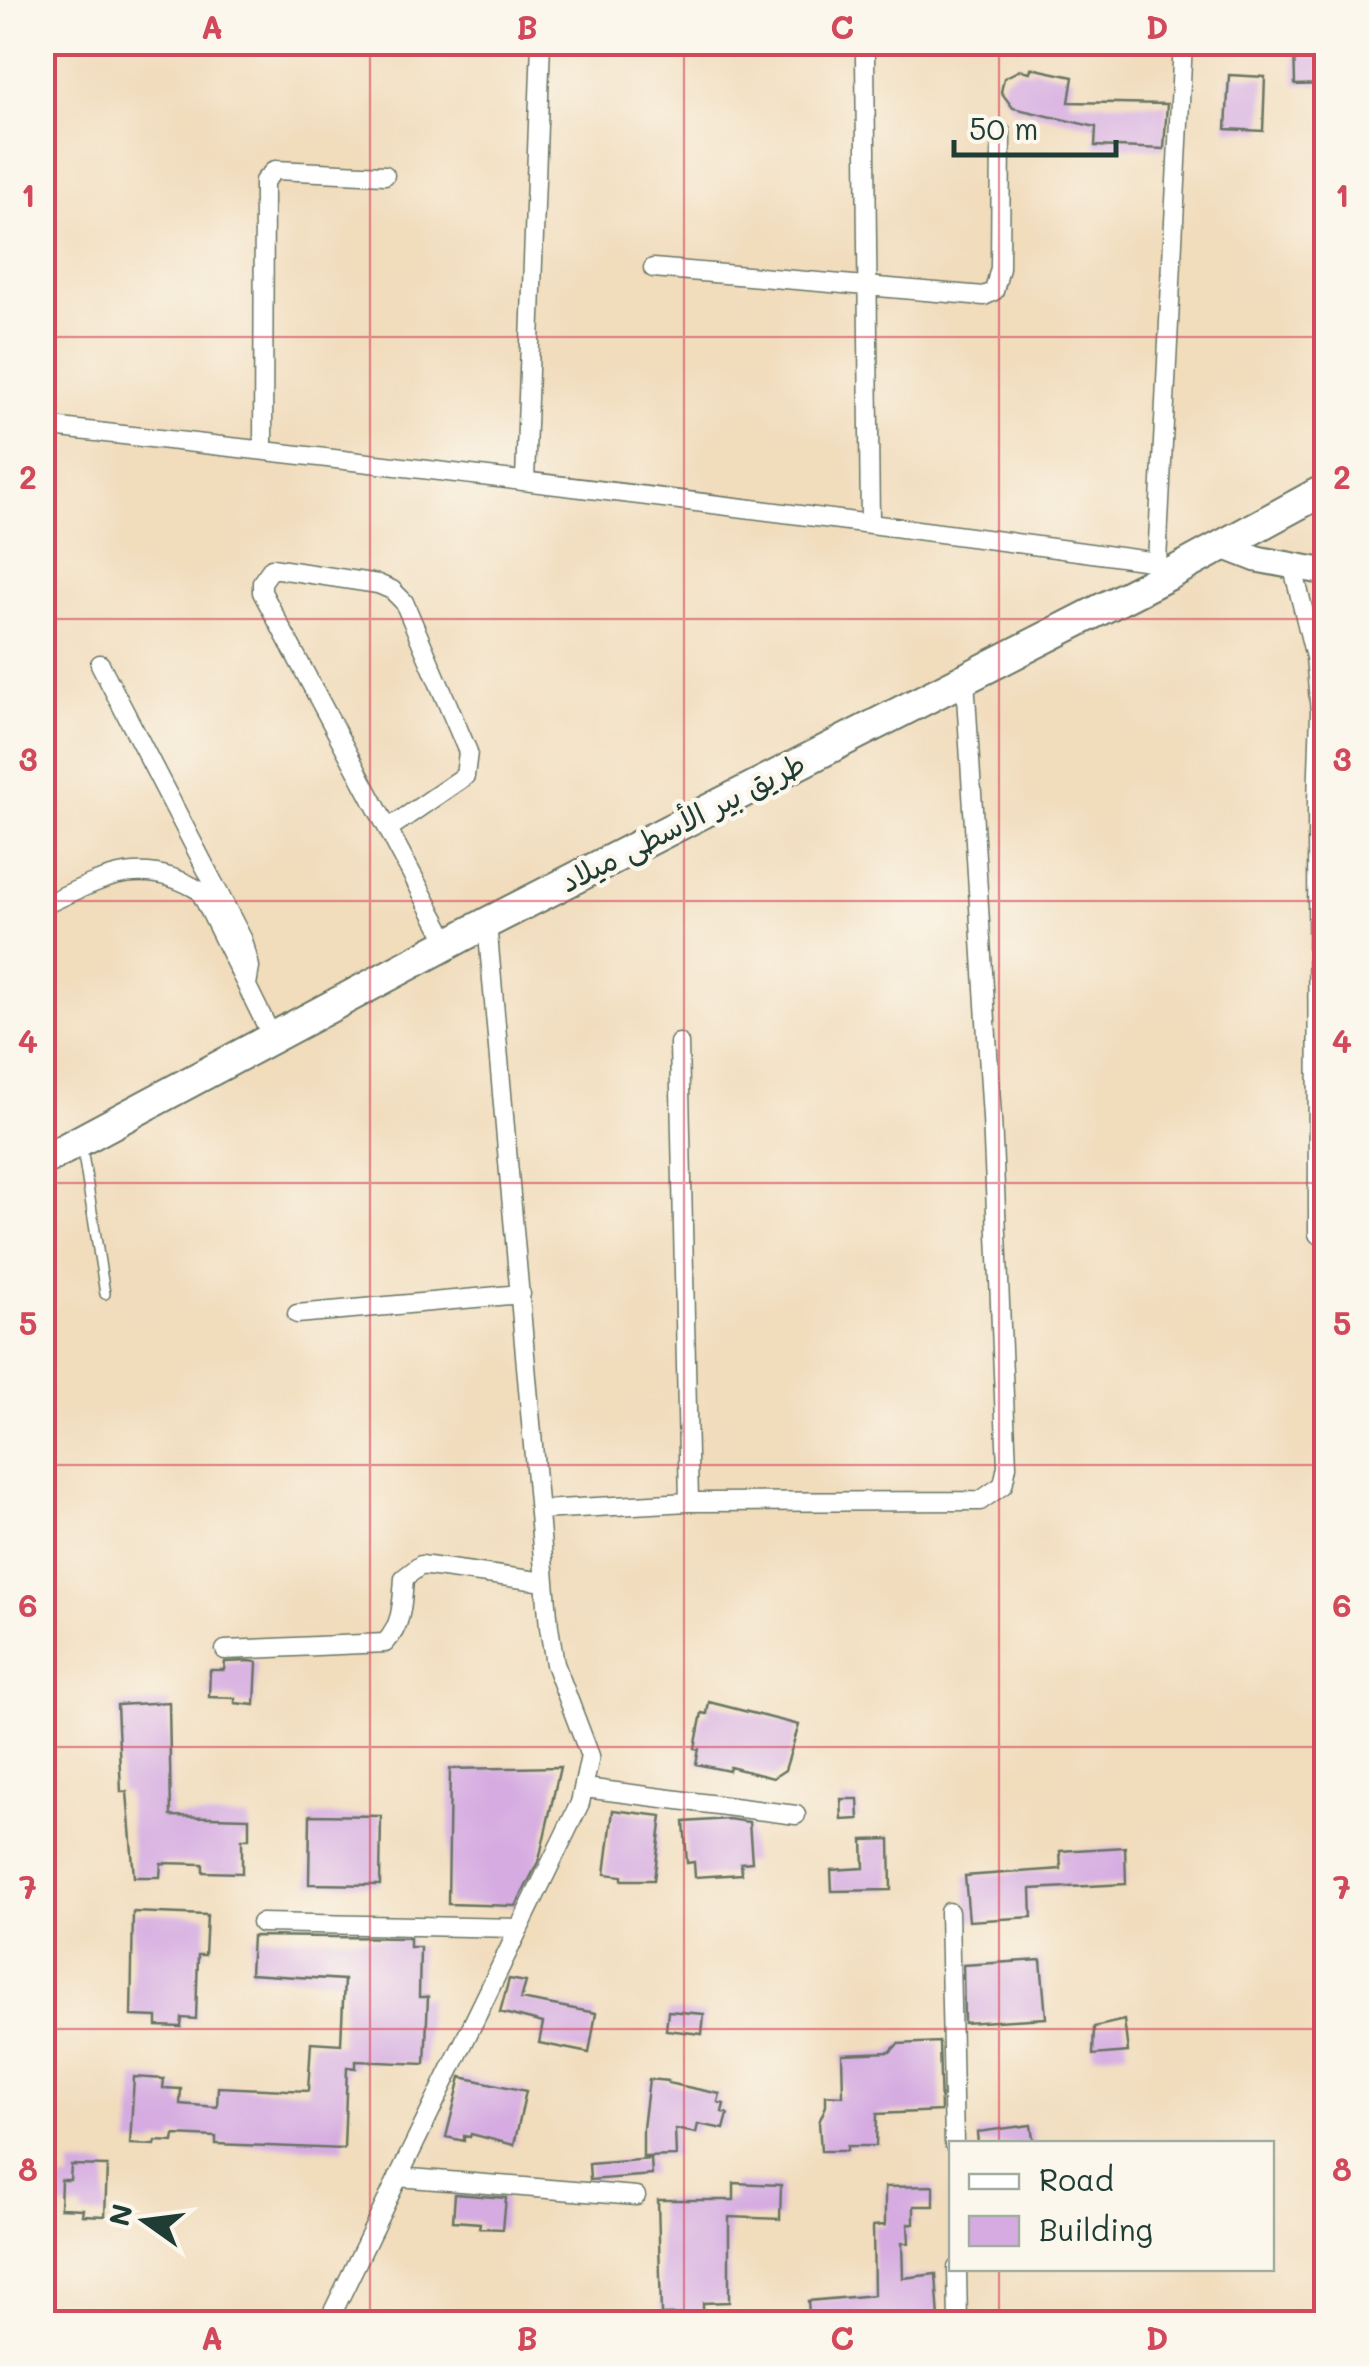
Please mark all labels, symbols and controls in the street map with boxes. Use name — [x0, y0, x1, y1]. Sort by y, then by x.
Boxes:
text: A — [201, 5, 223, 47]
text: B — [516, 5, 538, 47]
text: C — [830, 5, 854, 47]
text: D — [1146, 5, 1168, 47]
scale bar — [954, 95, 1116, 157]
text: 50 m — [969, 108, 1039, 148]
text: 1 — [21, 173, 35, 215]
text: 1 — [1335, 173, 1349, 215]
text: 2 — [19, 455, 37, 497]
text: 2 — [1333, 455, 1351, 497]
text: 3 — [18, 737, 38, 779]
text: 3 — [1332, 737, 1352, 779]
street label: طريق بير الأسطى ميلاد — [552, 742, 812, 901]
text: 4 — [18, 1019, 38, 1061]
text: 4 — [1332, 1019, 1352, 1061]
text: 5 — [19, 1301, 37, 1343]
text: 5 — [1333, 1301, 1351, 1343]
text: 6 — [18, 1583, 38, 1625]
text: 6 — [1332, 1583, 1352, 1625]
text: 7 — [19, 1865, 37, 1907]
text: 7 — [1333, 1865, 1351, 1907]
legend — [949, 2141, 1274, 2271]
text: 8 — [18, 2147, 38, 2189]
text: 8 — [1332, 2147, 1352, 2189]
text: Road — [1039, 2159, 1114, 2199]
north arrow — [95, 2171, 195, 2271]
text: N — [100, 2200, 140, 2229]
text: Building — [1039, 2209, 1153, 2249]
text: A — [201, 2316, 223, 2358]
text: B — [516, 2316, 538, 2358]
text: C — [830, 2316, 854, 2358]
text: D — [1146, 2316, 1168, 2358]

